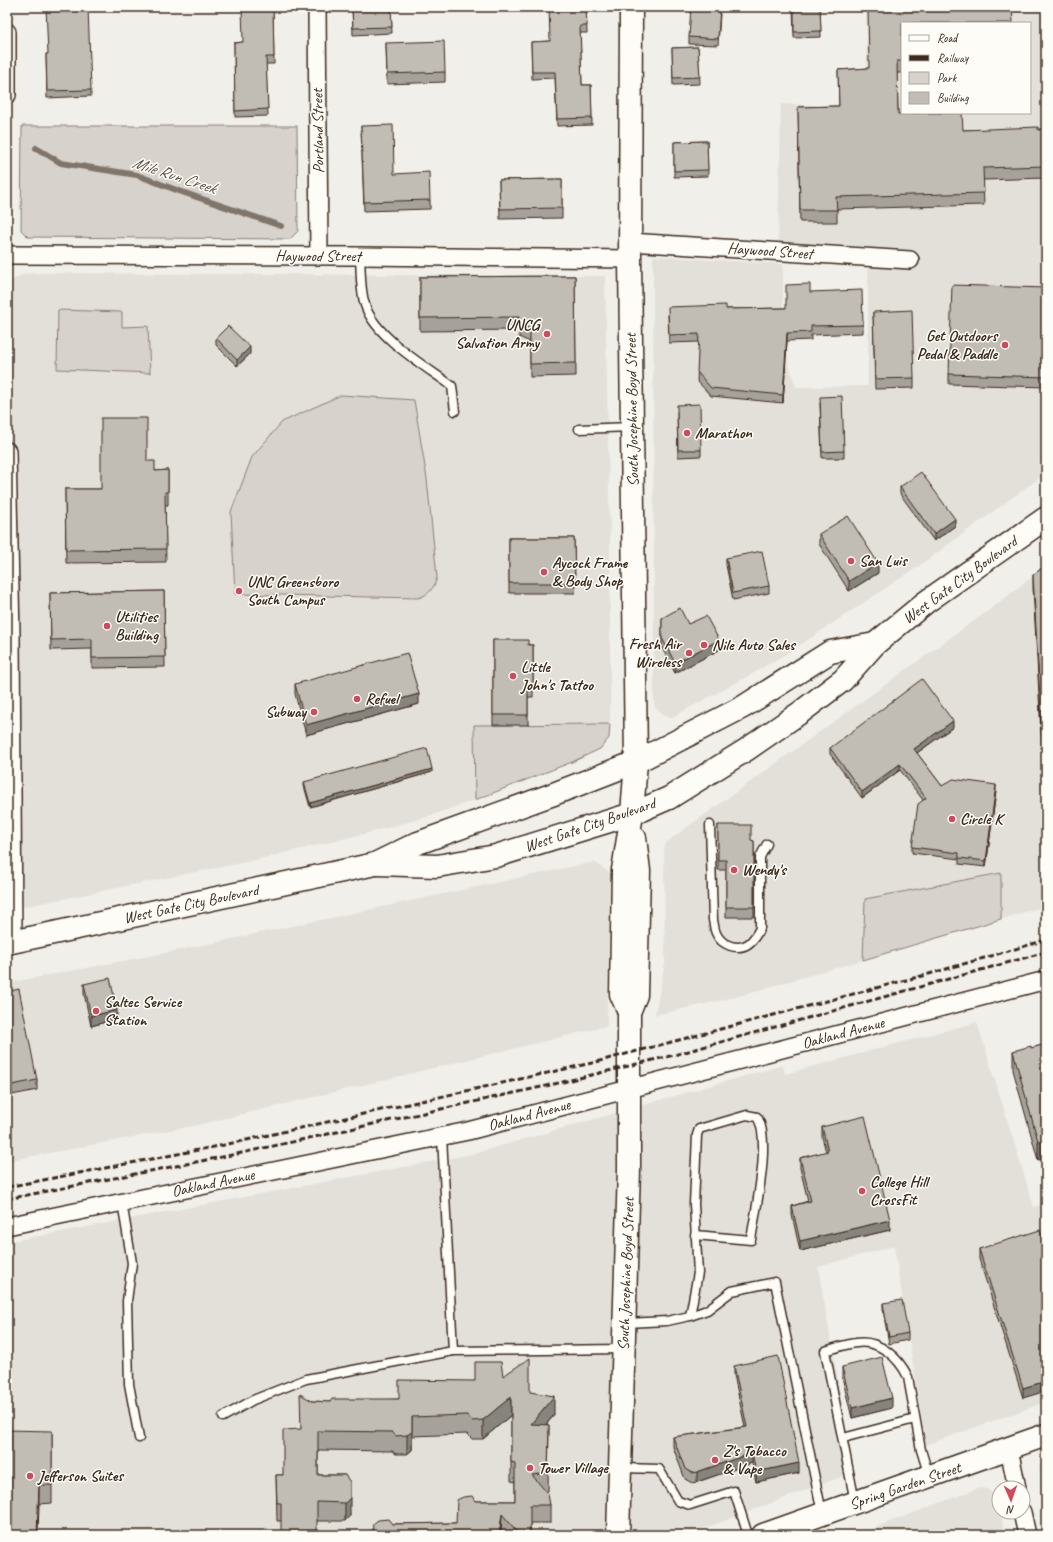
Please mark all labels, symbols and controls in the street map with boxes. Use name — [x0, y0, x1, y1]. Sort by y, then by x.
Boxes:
legend — [901, 22, 1031, 114]
text: Road — [937, 30, 959, 46]
text: Railway — [937, 50, 969, 66]
text: Park — [937, 70, 958, 86]
street label: Portland Street — [307, 87, 329, 173]
text: Building — [937, 90, 969, 106]
water label: Mile Run Creek — [130, 152, 221, 199]
street label: Haywood Street — [727, 238, 816, 264]
street label: Haywood Street — [275, 246, 364, 266]
place label: UNCG Salvation Army — [455, 315, 542, 353]
place label: Get Outdoors Pedal & Paddle — [917, 326, 999, 364]
marker: UNCG Salvation Army — [542, 329, 552, 339]
street label: South Josephine Boyd Street — [621, 331, 643, 487]
marker: Get Outdoors Pedal & Paddle — [1000, 340, 1010, 350]
place label: Marathon — [695, 423, 753, 443]
marker: Marathon — [682, 428, 692, 438]
street label: West Gate City Boulevard — [899, 530, 1024, 628]
place label: San Luis — [859, 551, 909, 571]
place label: Aycock Frame & Body Shop — [552, 553, 629, 591]
marker: San Luis — [846, 556, 856, 566]
marker: Aycock Frame & Body Shop — [539, 567, 549, 577]
place label: UNC Greensboro South Campus — [247, 572, 340, 610]
marker: UNC Greensboro South Campus — [234, 586, 244, 596]
place label: Utilities Building — [115, 607, 159, 645]
marker: Utilities Building — [102, 621, 112, 631]
place label: Fresh Air Wireless — [629, 634, 683, 672]
place label: Nile Auto Sales — [712, 635, 796, 655]
marker: Nile Auto Sales — [699, 640, 709, 650]
marker: Fresh Air Wireless — [684, 648, 694, 658]
place label: Little John's Tattoo — [520, 657, 594, 695]
marker: Little John's Tattoo — [508, 671, 518, 681]
place label: Refuel — [365, 689, 401, 709]
marker: Refuel — [352, 694, 362, 704]
place label: Subway — [265, 702, 308, 722]
marker: Subway — [309, 707, 319, 717]
street label: West Gate City Boulevard — [522, 792, 661, 857]
place label: Circle K — [960, 809, 1006, 829]
marker: Circle K — [947, 814, 957, 824]
place label: Wendy's — [742, 860, 787, 880]
marker: Wendy's — [729, 865, 739, 875]
street label: West Gate City Boulevard — [122, 879, 263, 928]
place label: Saltec Service Station — [104, 992, 183, 1030]
marker: Saltec Service Station — [91, 1006, 101, 1016]
street label: Oakland Avenue — [800, 1012, 888, 1054]
street label: Oakland Avenue — [486, 1094, 574, 1136]
street label: Oakland Avenue — [170, 1164, 258, 1202]
place label: College Hill CrossFit — [870, 1172, 931, 1210]
marker: College Hill CrossFit — [857, 1186, 867, 1196]
street label: South Josephine Boyd Street — [613, 1195, 639, 1351]
place label: Z's Tobacco & Vape — [723, 1441, 787, 1479]
marker: Z's Tobacco & Vape — [710, 1455, 720, 1465]
street label: Spring Garden Street — [847, 1457, 965, 1514]
place label: Tower Village — [538, 1458, 609, 1478]
marker: Tower Village — [525, 1463, 535, 1473]
place label: Jefferson Suites — [37, 1466, 125, 1486]
marker: Jefferson Suites — [25, 1471, 35, 1481]
north arrow — [991, 1480, 1031, 1520]
text: N — [1006, 1503, 1015, 1517]

